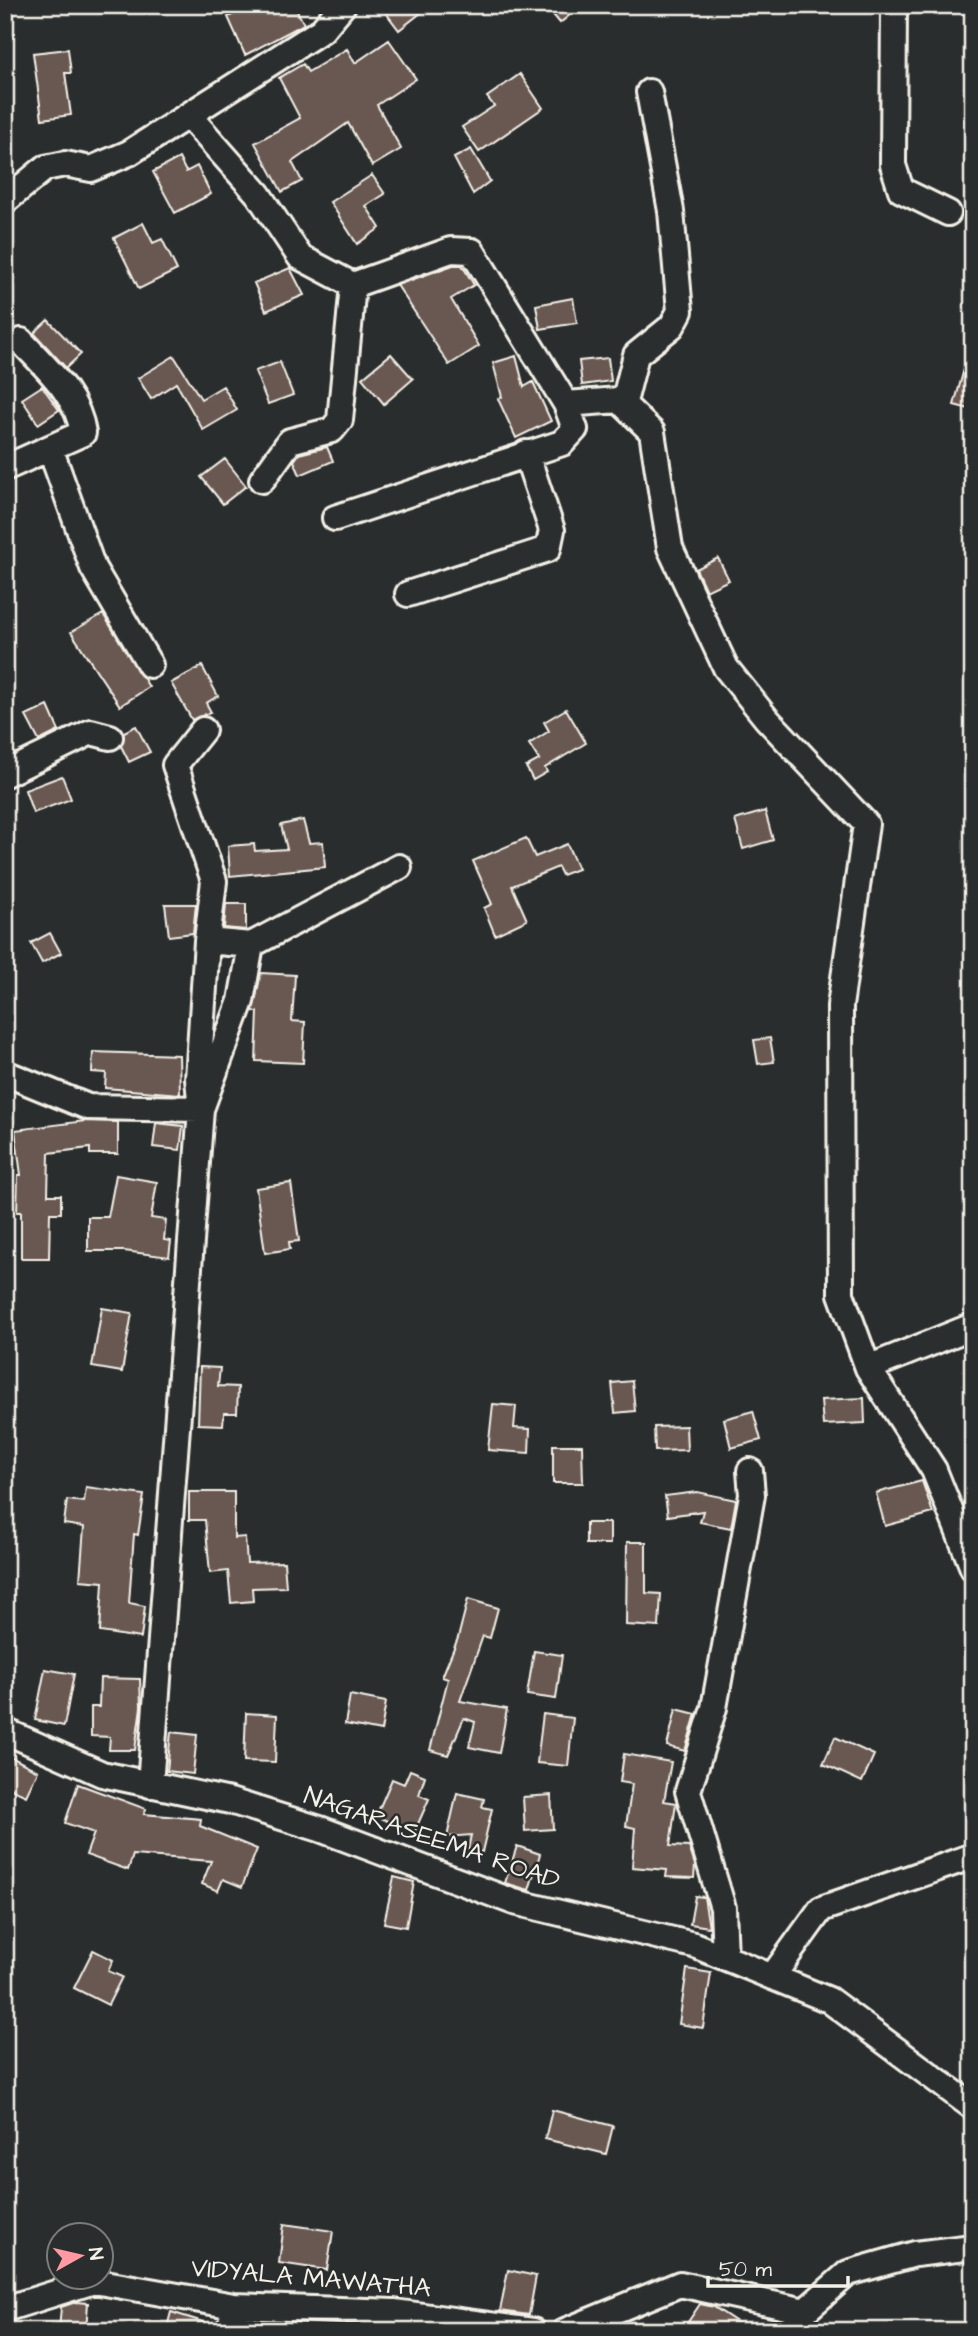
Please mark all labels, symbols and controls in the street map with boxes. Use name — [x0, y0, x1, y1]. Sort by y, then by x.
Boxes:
street label: NAGARASEEMA ROAD — [299, 1777, 565, 1899]
north arrow — [46, 2220, 116, 2290]
scale bar — [708, 2245, 848, 2289]
text: N — [81, 2246, 110, 2262]
street label: VIDYALA MAWATHA — [190, 2250, 433, 2306]
text: 50 m — [719, 2255, 773, 2284]

